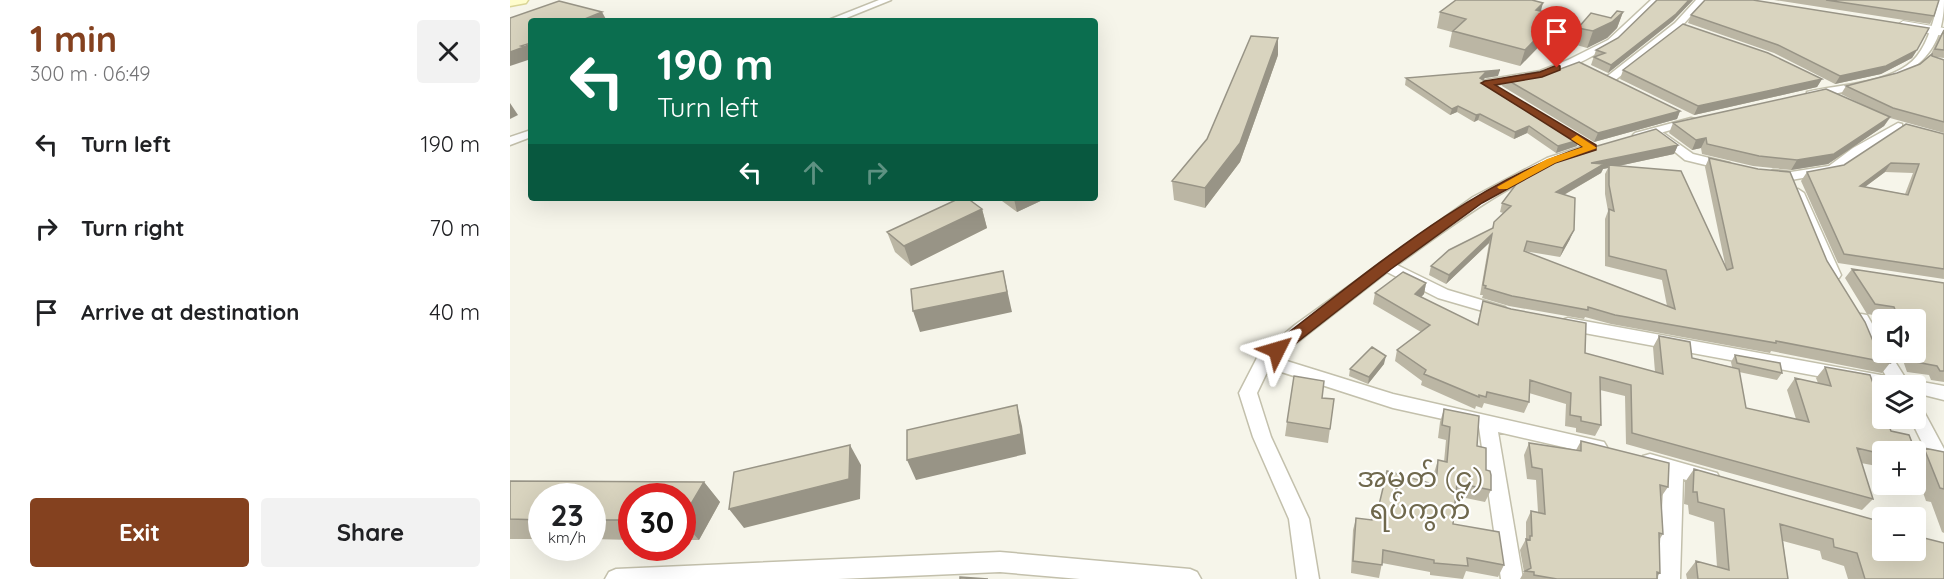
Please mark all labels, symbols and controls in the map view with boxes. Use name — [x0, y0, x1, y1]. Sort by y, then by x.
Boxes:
pin — [1531, 6, 1582, 68]
icon: arrive — [1540, 15, 1573, 48]
text: 1 min — [30, 16, 117, 61]
button: close — [417, 20, 480, 83]
text: 190 m — [657, 38, 773, 91]
icon: left — [558, 42, 636, 120]
text: 300 m · 06:49 — [30, 61, 151, 86]
text: Turn left — [657, 90, 759, 124]
icon: left — [30, 128, 63, 161]
text: Turn left — [81, 130, 171, 158]
text: 190 m — [420, 130, 480, 158]
icon: left — [734, 156, 767, 189]
icon: ahead — [797, 156, 830, 189]
icon: right — [860, 156, 893, 189]
icon: right — [30, 212, 63, 245]
text: Turn right — [81, 214, 185, 242]
text: 70 m — [430, 214, 480, 242]
icon: arrive — [30, 296, 63, 329]
text: Arrive at destination — [81, 298, 299, 326]
text: 40 m — [429, 298, 480, 326]
map controls — [1872, 309, 1926, 561]
button: sound — [1872, 309, 1926, 363]
position arrow — [1245, 318, 1309, 382]
button: layers — [1872, 375, 1926, 429]
button: + — [1872, 441, 1926, 495]
district label: အမှတ် (၄) ရပ်ကွက် — [1357, 459, 1483, 532]
speed limit sign: 30 — [618, 483, 696, 561]
text: 23 — [550, 496, 584, 534]
button: Exit — [30, 498, 249, 567]
button: Share — [261, 498, 480, 567]
button: − — [1872, 507, 1926, 561]
text: km/h — [548, 528, 586, 547]

